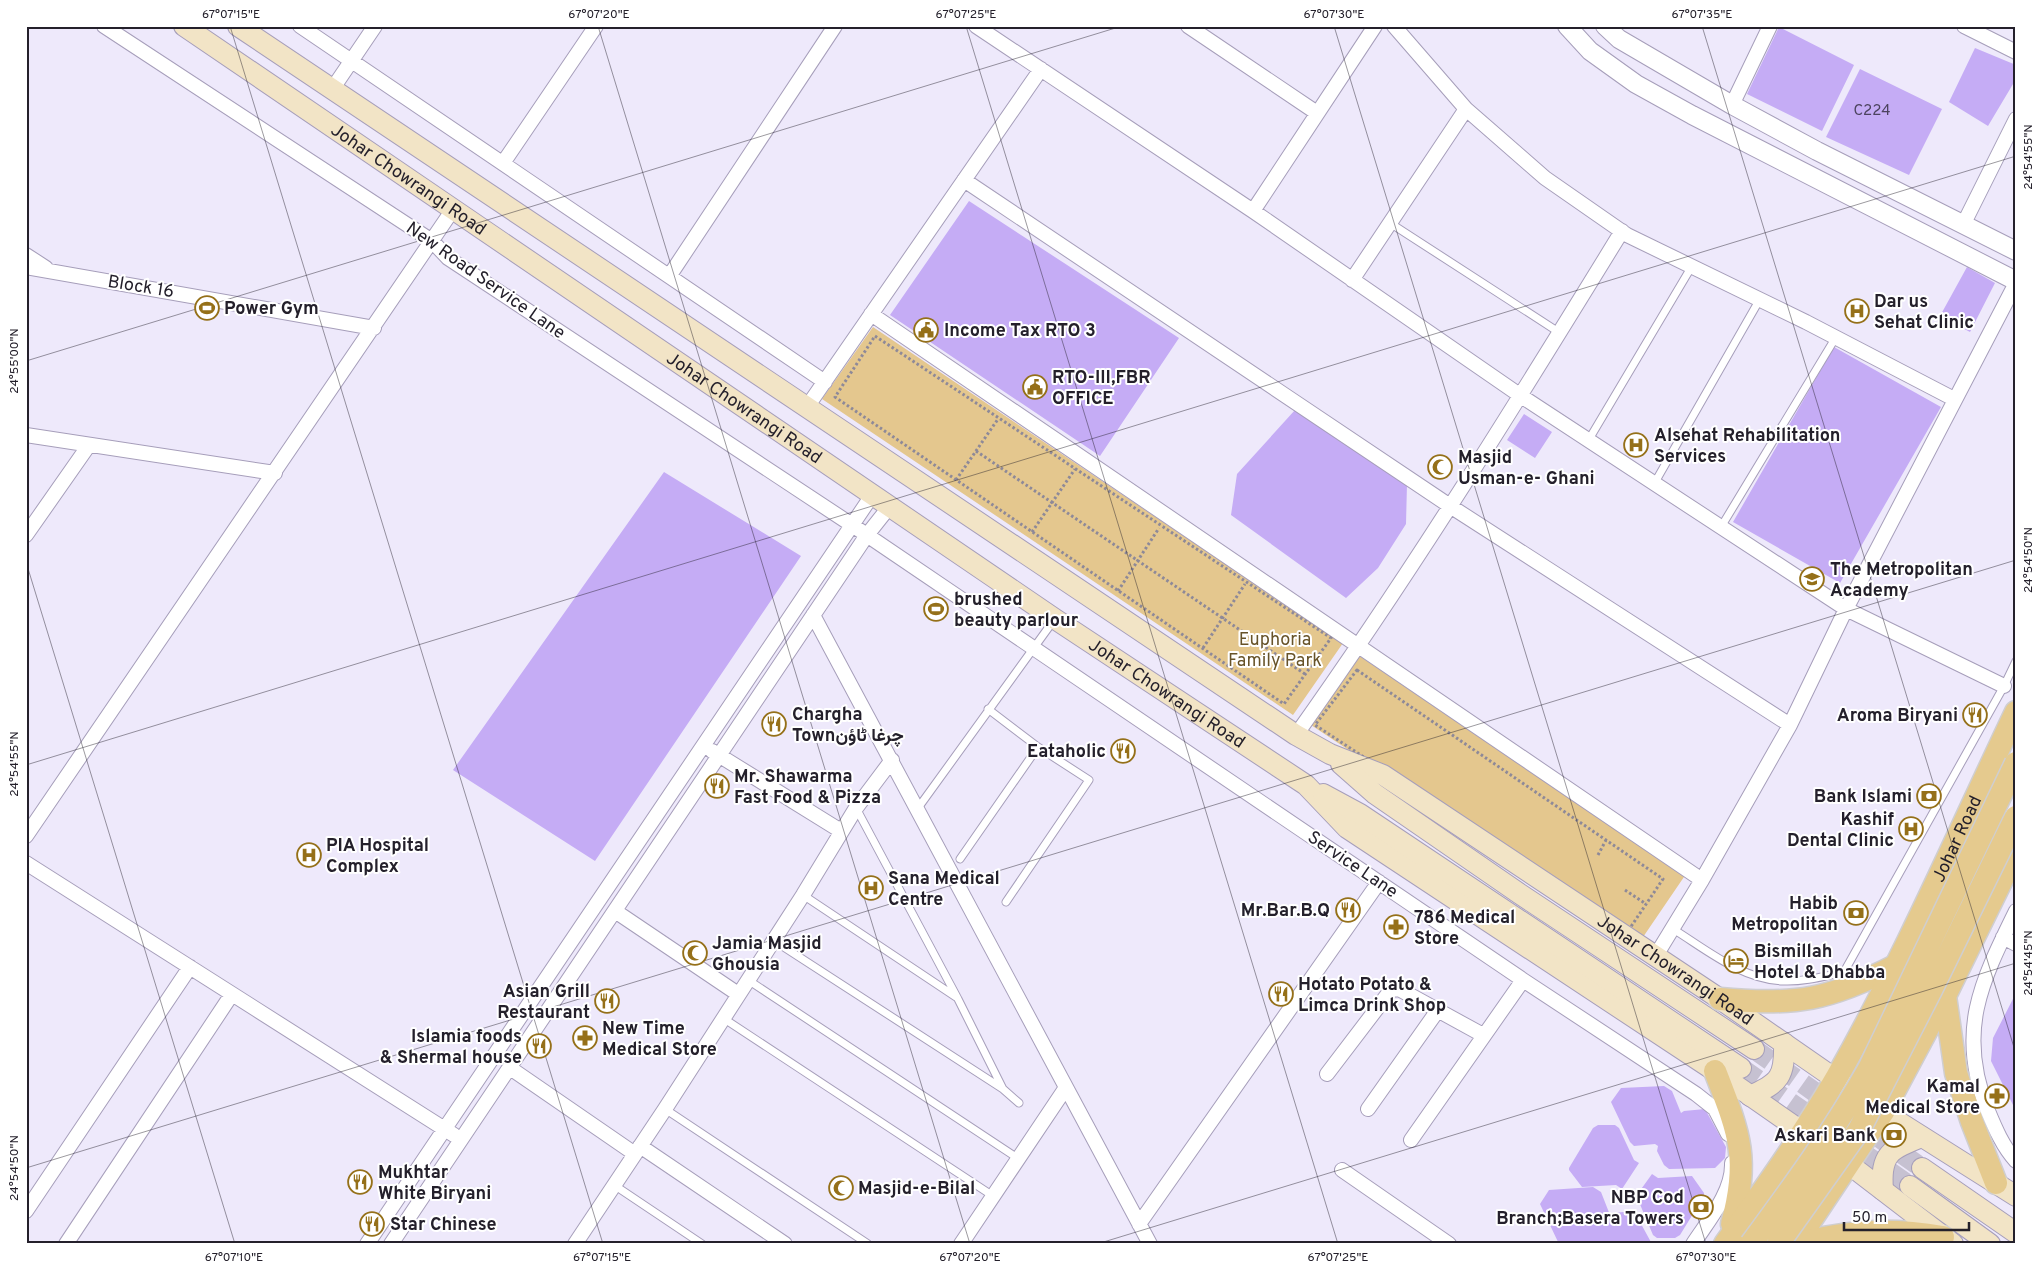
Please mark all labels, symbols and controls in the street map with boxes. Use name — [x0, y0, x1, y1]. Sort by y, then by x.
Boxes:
text: 67°07'15"E — [202, 7, 260, 23]
text: 67°07'20"E — [568, 7, 630, 23]
text: 67°07'25"E — [935, 7, 997, 23]
text: 67°07'30"E — [1303, 7, 1365, 23]
text: 67°07'35"E — [1672, 7, 1732, 23]
house number: C224 — [1853, 102, 1891, 121]
street label: Johar Chowrangi Road — [326, 119, 490, 241]
text: 24°54'55"N — [2021, 124, 2037, 190]
street label: New Road Service Lane — [401, 217, 569, 345]
street label: Block 16 — [106, 271, 176, 304]
place label: Dar us Sehat Clinic — [1874, 291, 1974, 335]
sports icon: Power Gym — [194, 295, 220, 321]
place label: Power Gym — [224, 298, 319, 321]
hospital icon: Dar us Sehat Clinic — [1844, 298, 1870, 324]
public building icon: Income Tax RTO 3 — [913, 317, 939, 343]
place label: Income Tax RTO 3 — [944, 320, 1096, 343]
text: 24°55'00"N — [7, 328, 23, 394]
street label: Johar Chowrangi Road — [661, 348, 826, 470]
place label: RTO-III,FBR OFFICE — [1052, 367, 1151, 411]
public building icon: RTO-III,FBR OFFICE — [1022, 374, 1048, 400]
place label: Alsehat Rehabilitation Services — [1654, 425, 1840, 469]
hospital icon: Alsehat Rehabilitation Services — [1623, 432, 1649, 458]
place label: Masjid Usman-e- Ghani — [1458, 447, 1595, 491]
mosque icon: Masjid Usman-e- Ghani — [1427, 454, 1453, 480]
text: 24°54'50"N — [2021, 527, 2037, 593]
place label: The Metropolitan Academy — [1830, 559, 1973, 603]
school or university icon: The Metropolitan Academy — [1799, 566, 1825, 592]
place label: brushed beauty parlour — [954, 589, 1079, 633]
sports icon: brushed beauty parlour — [923, 596, 949, 622]
park label: Euphoria Family Park — [1228, 629, 1322, 673]
street label: Johar Chowrangi Road — [1083, 634, 1249, 754]
restaurant icon: Aroma Biryani — [1962, 702, 1988, 728]
place label: Chargha Townچرغا ٹاؤن — [792, 704, 904, 748]
place label: Aroma Biryani — [1837, 705, 1958, 728]
restaurant icon: Chargha Townچرغا ٹاؤن — [761, 711, 787, 737]
text: 24°54'55"N — [7, 731, 23, 797]
restaurant icon: Eataholic — [1110, 738, 1136, 764]
place label: Eataholic — [1027, 741, 1106, 764]
place label: Mr. Shawarma Fast Food & Pizza — [734, 766, 881, 810]
restaurant icon: Mr. Shawarma Fast Food & Pizza — [704, 773, 730, 799]
bank icon: Bank Islami — [1916, 783, 1942, 809]
place label: Bank Islami — [1814, 786, 1912, 809]
street label: Johar Road — [1928, 792, 1988, 886]
place label: Kashif Dental Clinic — [1787, 809, 1894, 853]
hospital icon: Kashif Dental Clinic — [1898, 816, 1924, 842]
street label: Service Lane — [1303, 827, 1402, 904]
place label: PIA Hospital Complex — [326, 835, 429, 879]
hospital icon: PIA Hospital Complex — [296, 842, 322, 868]
place label: Sana Medical Centre — [888, 868, 1000, 912]
hospital icon: Sana Medical Centre — [858, 875, 884, 901]
place label: Habib Metropolitan — [1731, 893, 1838, 937]
restaurant icon: Mr.Bar.B.Q — [1335, 897, 1361, 923]
place label: Mr.Bar.B.Q — [1241, 900, 1330, 923]
bank icon: Habib Metropolitan — [1843, 900, 1869, 926]
place label: 786 Medical Store — [1414, 907, 1515, 951]
street label: Johar Chowrangi Road — [1592, 910, 1757, 1032]
pharmacy icon: 786 Medical Store — [1383, 914, 1409, 940]
text: 24°54'45"N — [2021, 930, 2037, 996]
place label: Jamia Masjid Ghousia — [712, 933, 822, 977]
mosque icon: Jamia Masjid Ghousia — [682, 940, 708, 966]
place label: Bismillah Hotel & Dhabba — [1754, 941, 1885, 985]
hotel icon: Bismillah Hotel & Dhabba — [1723, 948, 1749, 974]
place label: Hotato Potato & Limca Drink Shop — [1298, 974, 1446, 1018]
place label: Asian Grill Restaurant — [497, 981, 590, 1025]
restaurant icon: Hotato Potato & Limca Drink Shop — [1268, 981, 1294, 1007]
restaurant icon: Asian Grill Restaurant — [594, 988, 620, 1014]
place label: New Time Medical Store — [602, 1018, 717, 1062]
pharmacy icon: New Time Medical Store — [572, 1025, 598, 1051]
place label: Islamia foods & Shermal house — [380, 1026, 522, 1070]
restaurant icon: Islamia foods & Shermal house — [526, 1033, 552, 1059]
place label: Kamal Medical Store — [1865, 1076, 1980, 1120]
pharmacy icon: Kamal Medical Store — [1984, 1083, 2010, 1109]
bank icon: Askari Bank — [1881, 1122, 1907, 1148]
place label: Askari Bank — [1774, 1125, 1876, 1148]
text: 24°54'50"N — [7, 1135, 23, 1201]
place label: Mukhtar White Biryani — [378, 1162, 491, 1206]
restaurant icon: Mukhtar White Biryani — [347, 1169, 373, 1195]
mosque icon: Masjid-e-Bilal — [828, 1175, 854, 1201]
place label: Masjid-e-Bilal — [858, 1178, 975, 1201]
place label: NBP Cod Branch;Basera Towers — [1496, 1187, 1684, 1231]
bank icon: NBP Cod Branch;Basera Towers — [1688, 1194, 1714, 1220]
scale bar — [1844, 1200, 1970, 1232]
text: 50 m — [1852, 1209, 1887, 1228]
restaurant icon: Star Chinese — [359, 1211, 385, 1237]
place label: Star Chinese — [390, 1214, 497, 1237]
text: 67°07'10"E — [205, 1250, 263, 1266]
text: 67°07'15"E — [573, 1250, 631, 1266]
text: 67°07'20"E — [939, 1250, 1001, 1266]
text: 67°07'25"E — [1307, 1250, 1369, 1266]
text: 67°07'30"E — [1675, 1250, 1737, 1266]

